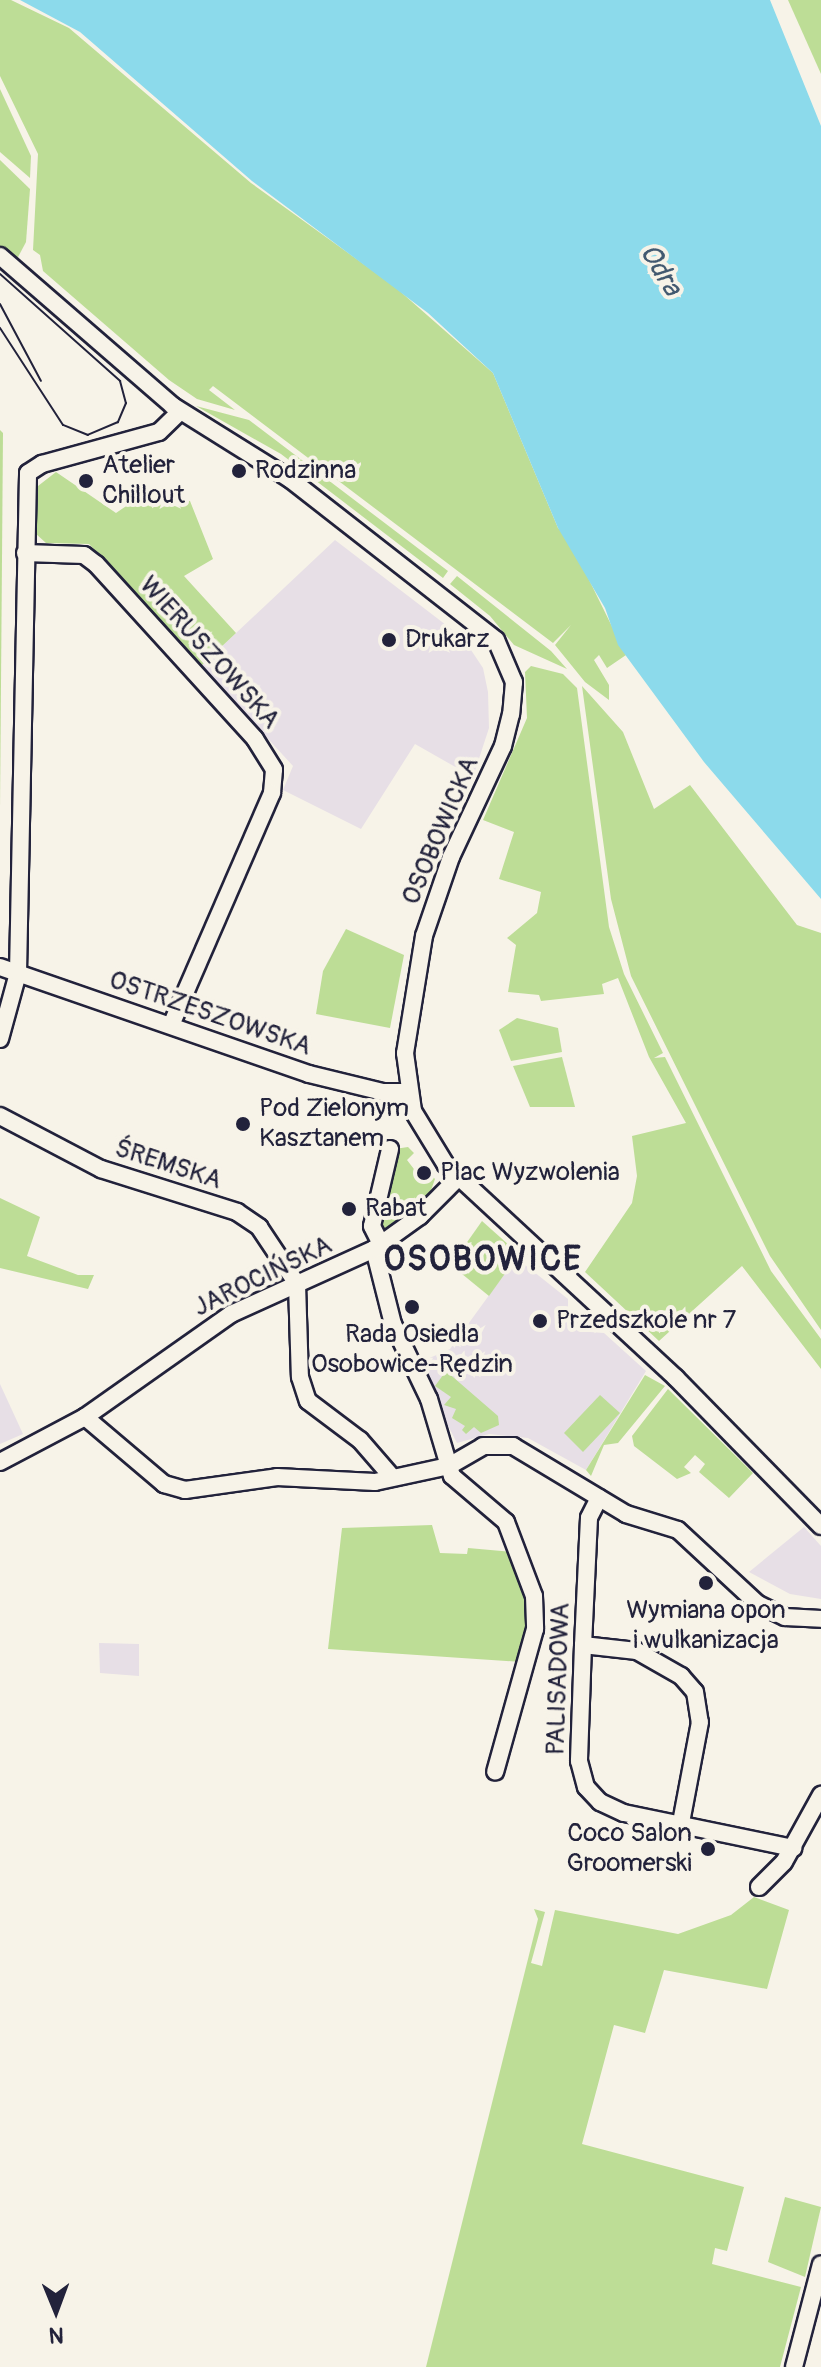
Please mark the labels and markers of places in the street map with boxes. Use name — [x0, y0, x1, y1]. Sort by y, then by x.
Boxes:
place label: Atelier Chillout — [102, 450, 185, 512]
place label: Rodzinna — [255, 455, 356, 487]
marker: Rodzinna — [230, 462, 248, 480]
marker: Atelier Chillout — [77, 472, 95, 490]
place label: Drukarz — [405, 624, 489, 656]
marker: Drukarz — [380, 631, 398, 649]
place label: Pod Zielonym Kasztanem — [259, 1093, 409, 1154]
marker: Pod Zielonym Kasztanem — [234, 1115, 252, 1133]
place label: Plac Wyzwolenia — [440, 1157, 620, 1189]
marker: Plac Wyzwolenia — [415, 1164, 433, 1182]
place label: Rabat — [365, 1193, 427, 1225]
marker: Rabat — [340, 1200, 358, 1218]
marker: Rada Osiedla Osobowice-Rędzin — [403, 1298, 421, 1316]
place label: Przedszkole nr 7 — [556, 1305, 736, 1337]
marker: Przedszkole nr 7 — [531, 1312, 549, 1330]
place label: Rada Osiedla Osobowice-Rędzin — [311, 1319, 513, 1380]
marker: Wymiana opon i wulkanizacja — [697, 1574, 715, 1592]
place label: Wymiana opon i wulkanizacja — [626, 1595, 786, 1656]
place label: Coco Salon Groomerski — [567, 1818, 692, 1880]
marker: Coco Salon Groomerski — [699, 1840, 717, 1858]

